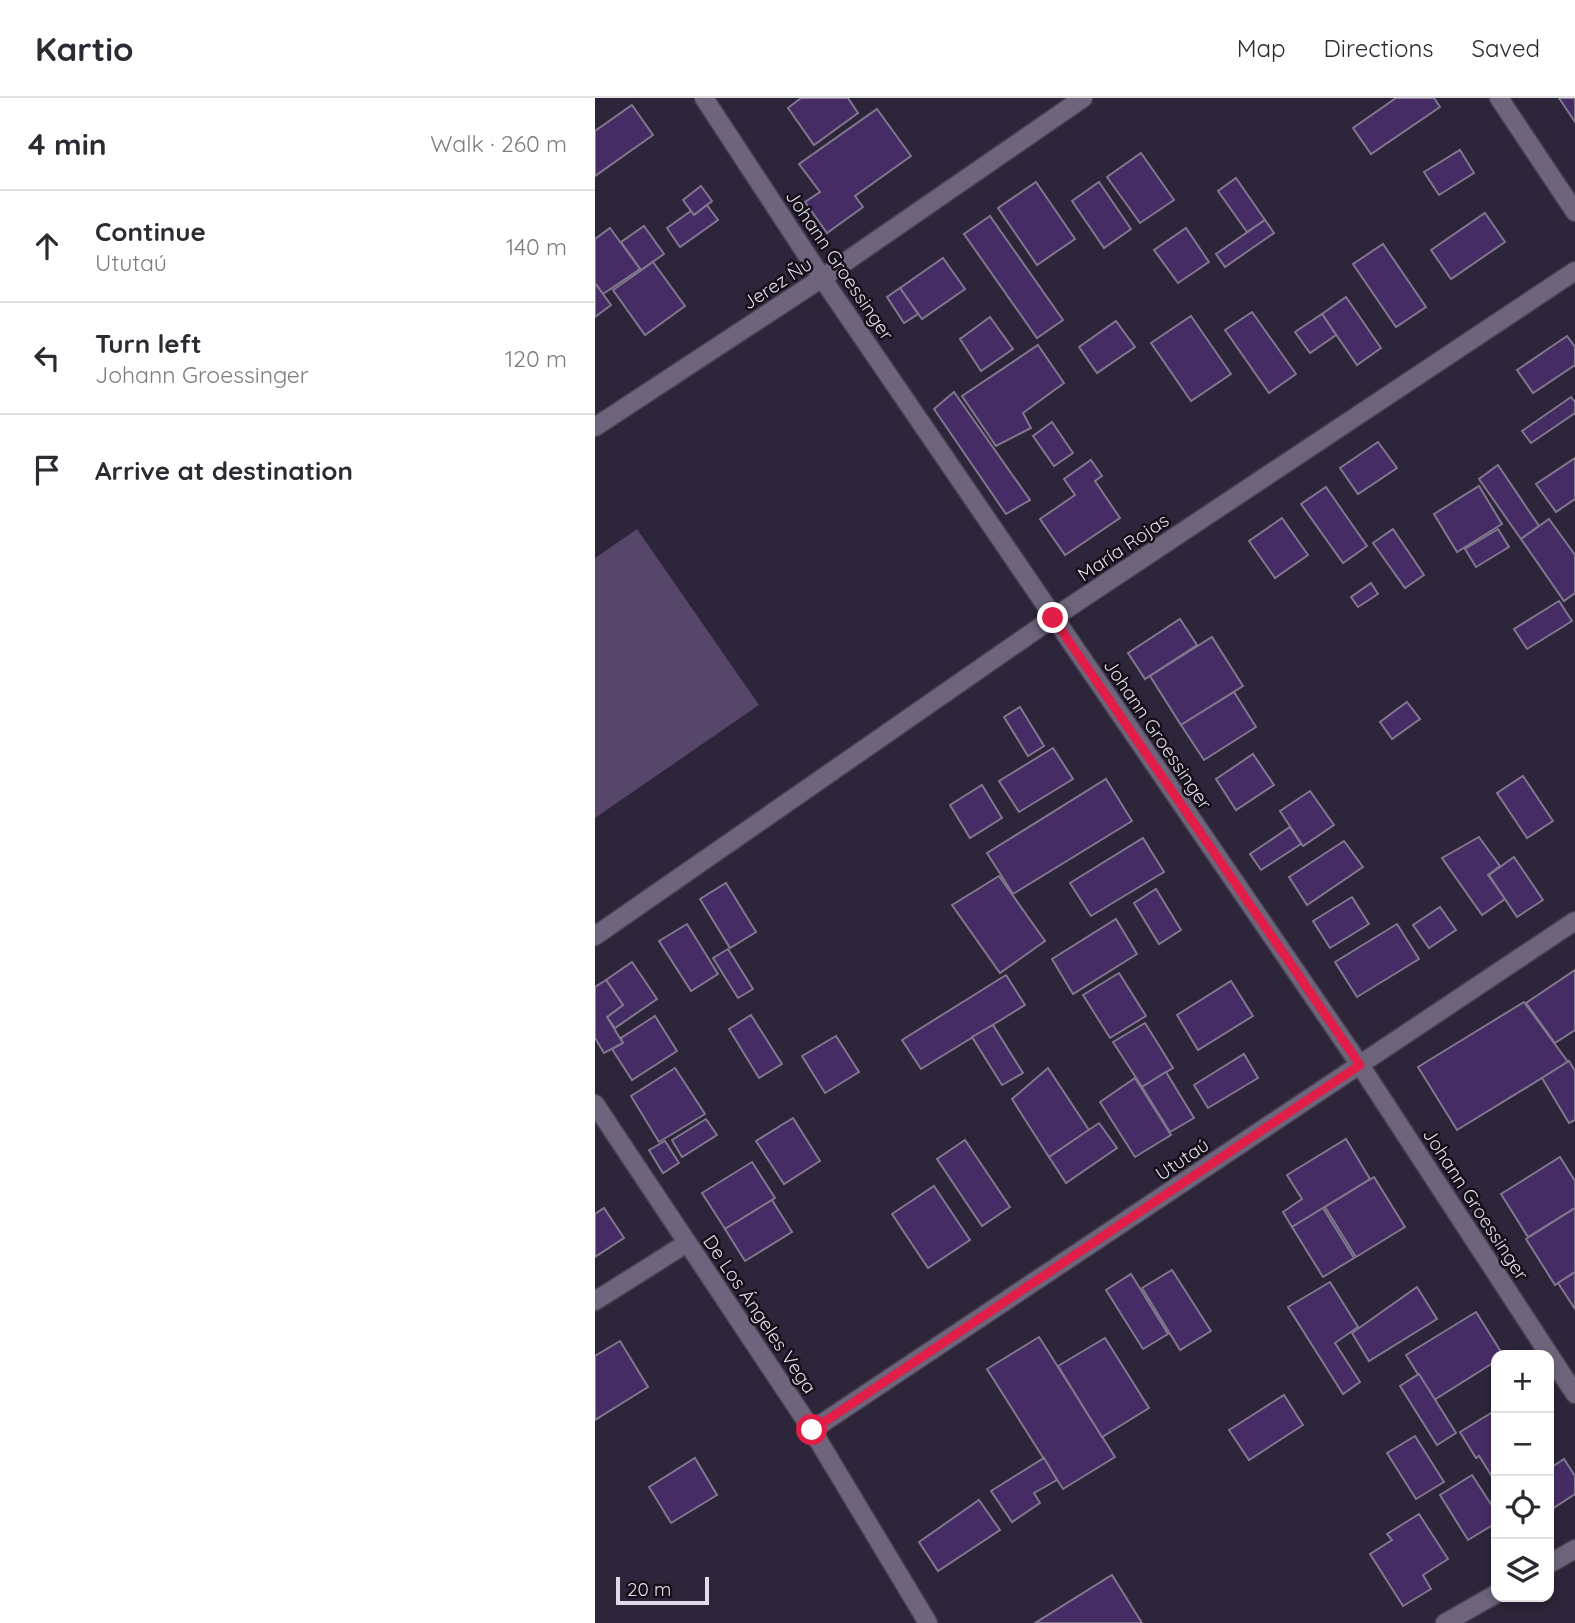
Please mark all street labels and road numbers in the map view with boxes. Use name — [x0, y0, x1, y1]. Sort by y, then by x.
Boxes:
street label: Johann Groessinger — [781, 185, 900, 345]
street label: Jerez Ñu — [738, 252, 816, 314]
street label: María Rojas — [1073, 508, 1173, 586]
street label: Johann Groessinger — [1099, 654, 1218, 814]
street label: Johann Groessinger — [1418, 1123, 1535, 1285]
street label: Ututaú — [1151, 1132, 1213, 1186]
street label: De Los Ángeles Vega — [698, 1230, 822, 1398]

